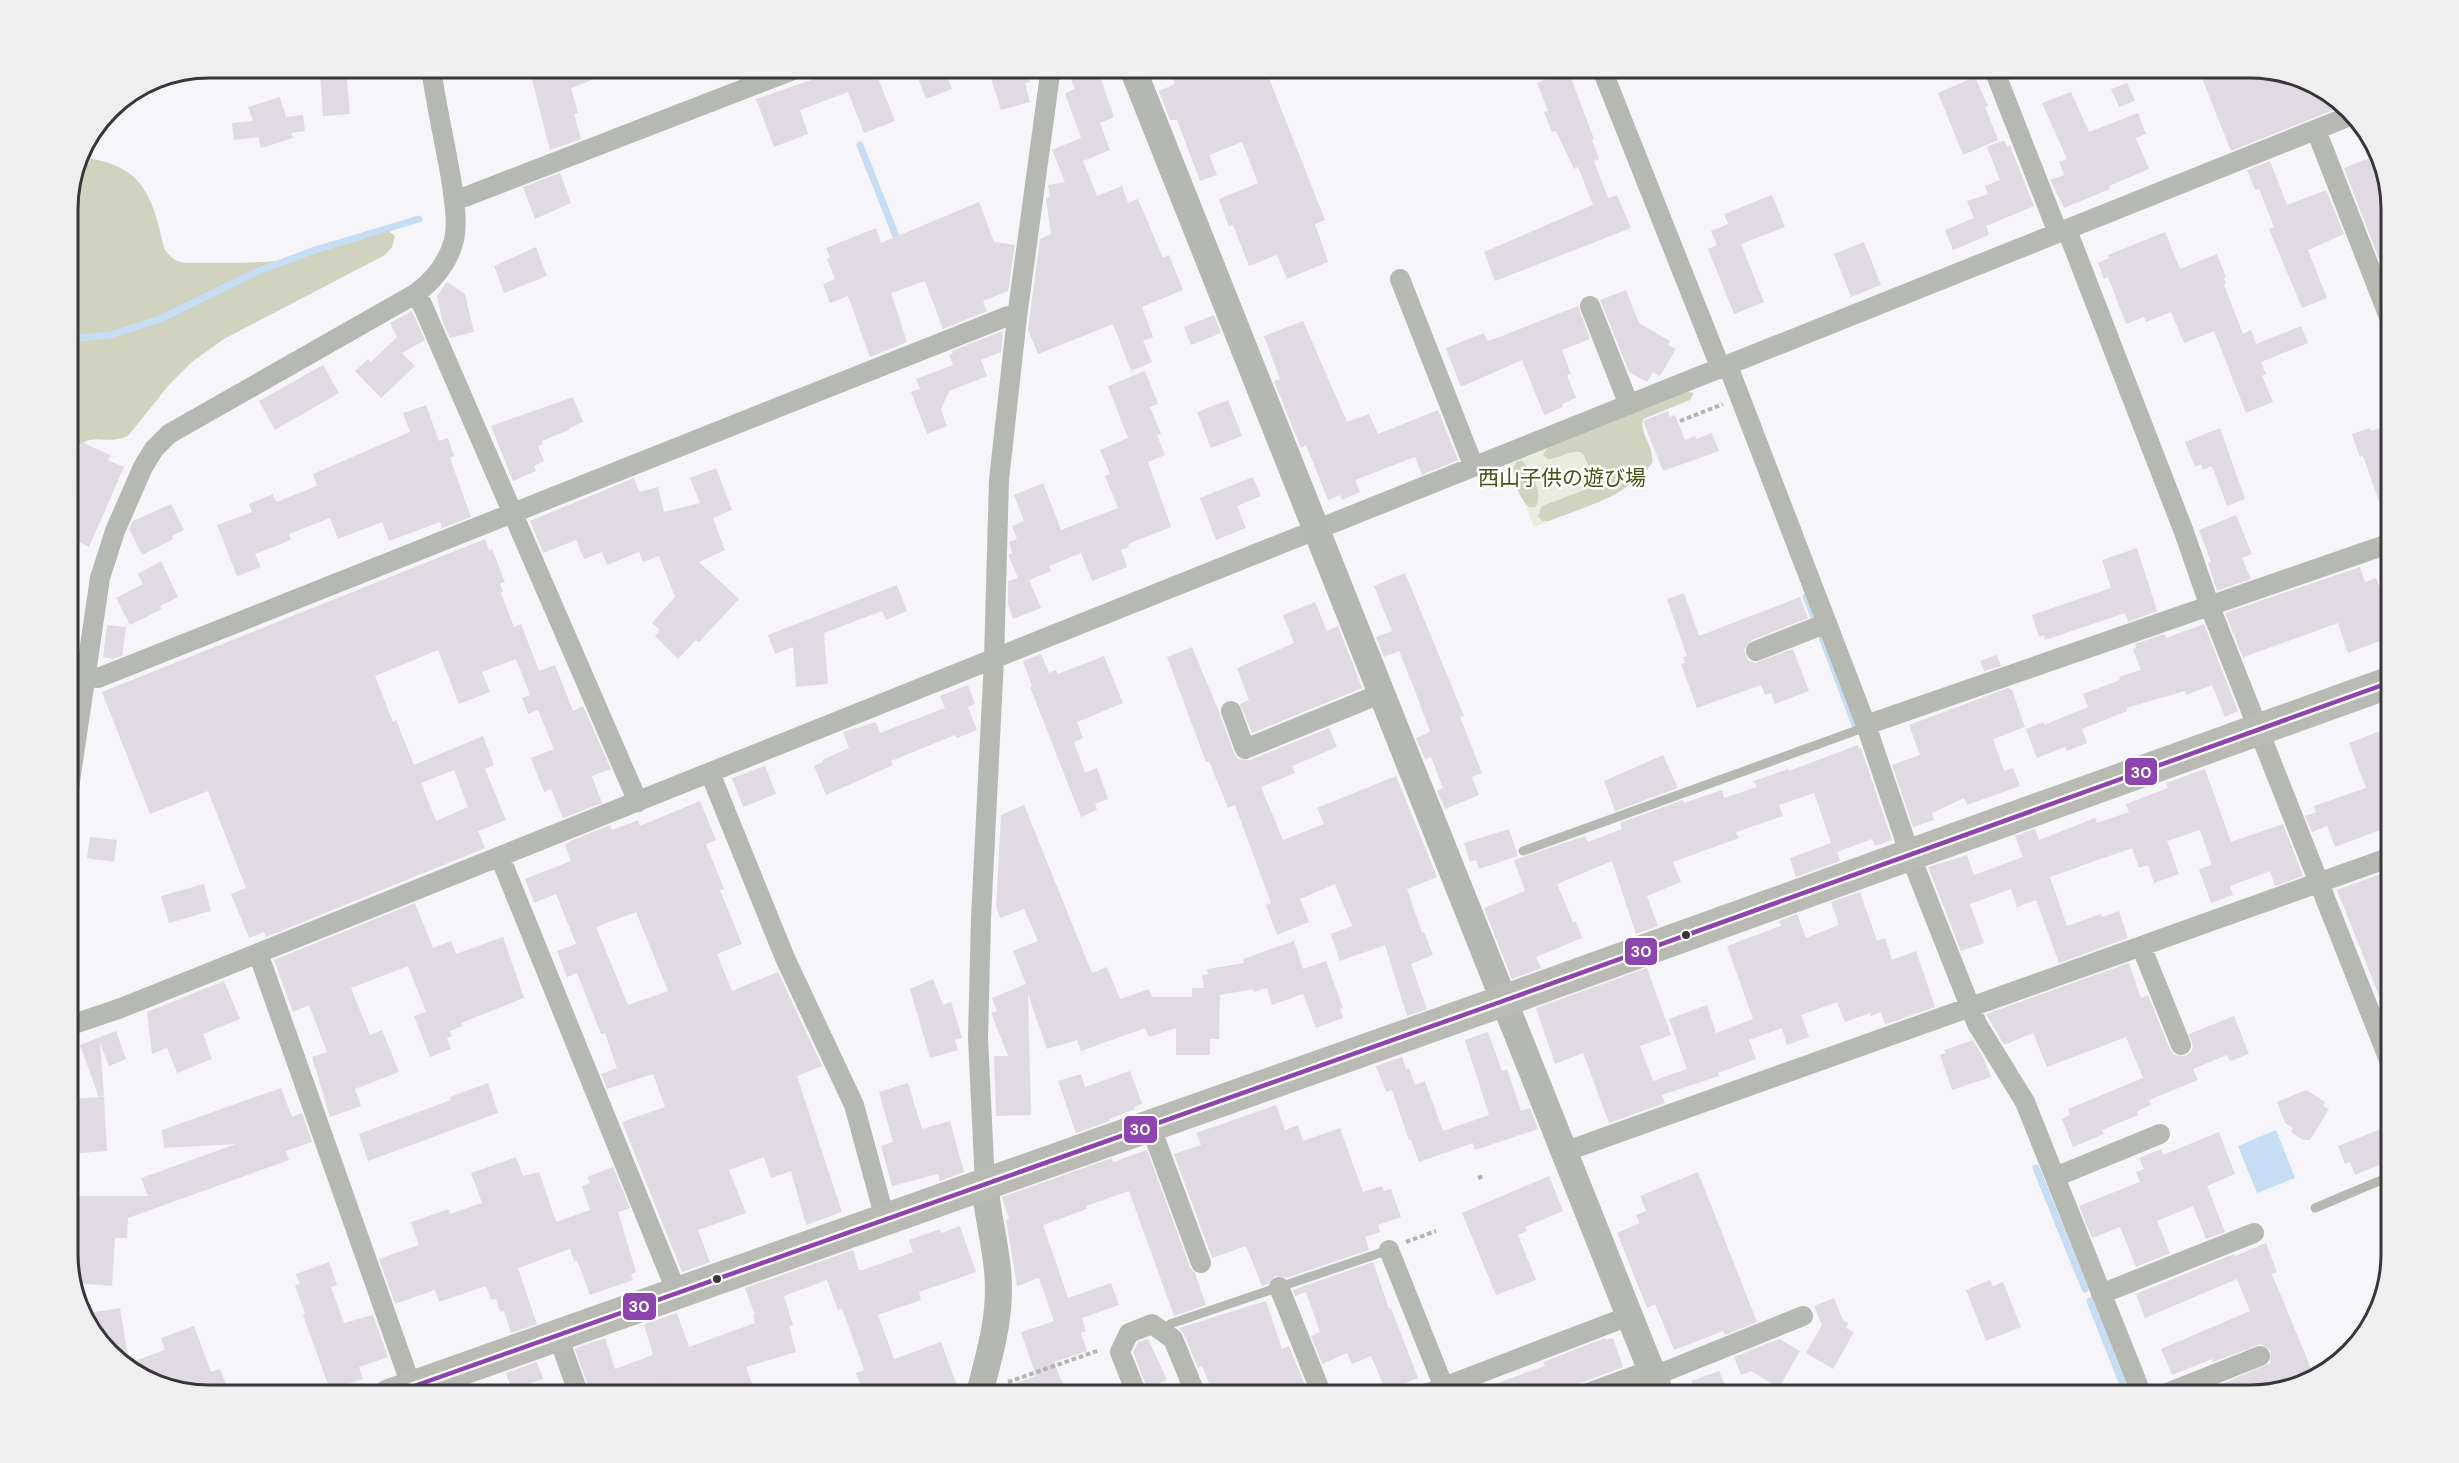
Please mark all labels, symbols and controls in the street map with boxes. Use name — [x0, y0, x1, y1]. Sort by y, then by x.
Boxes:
park label: 西山子供の遊び場 — [1478, 464, 1646, 492]
line badge: 30 — [2124, 757, 2158, 786]
text: 30 — [2131, 762, 2151, 783]
unlabelled marker — [1680, 929, 1692, 941]
line badge: 30 — [1624, 937, 1658, 966]
text: 30 — [1631, 941, 1651, 962]
line badge: 30 — [1123, 1115, 1158, 1144]
text: 30 — [1130, 1119, 1150, 1140]
unlabelled marker — [711, 1273, 723, 1285]
line badge: 30 — [622, 1292, 657, 1321]
text: 30 — [629, 1296, 649, 1317]

